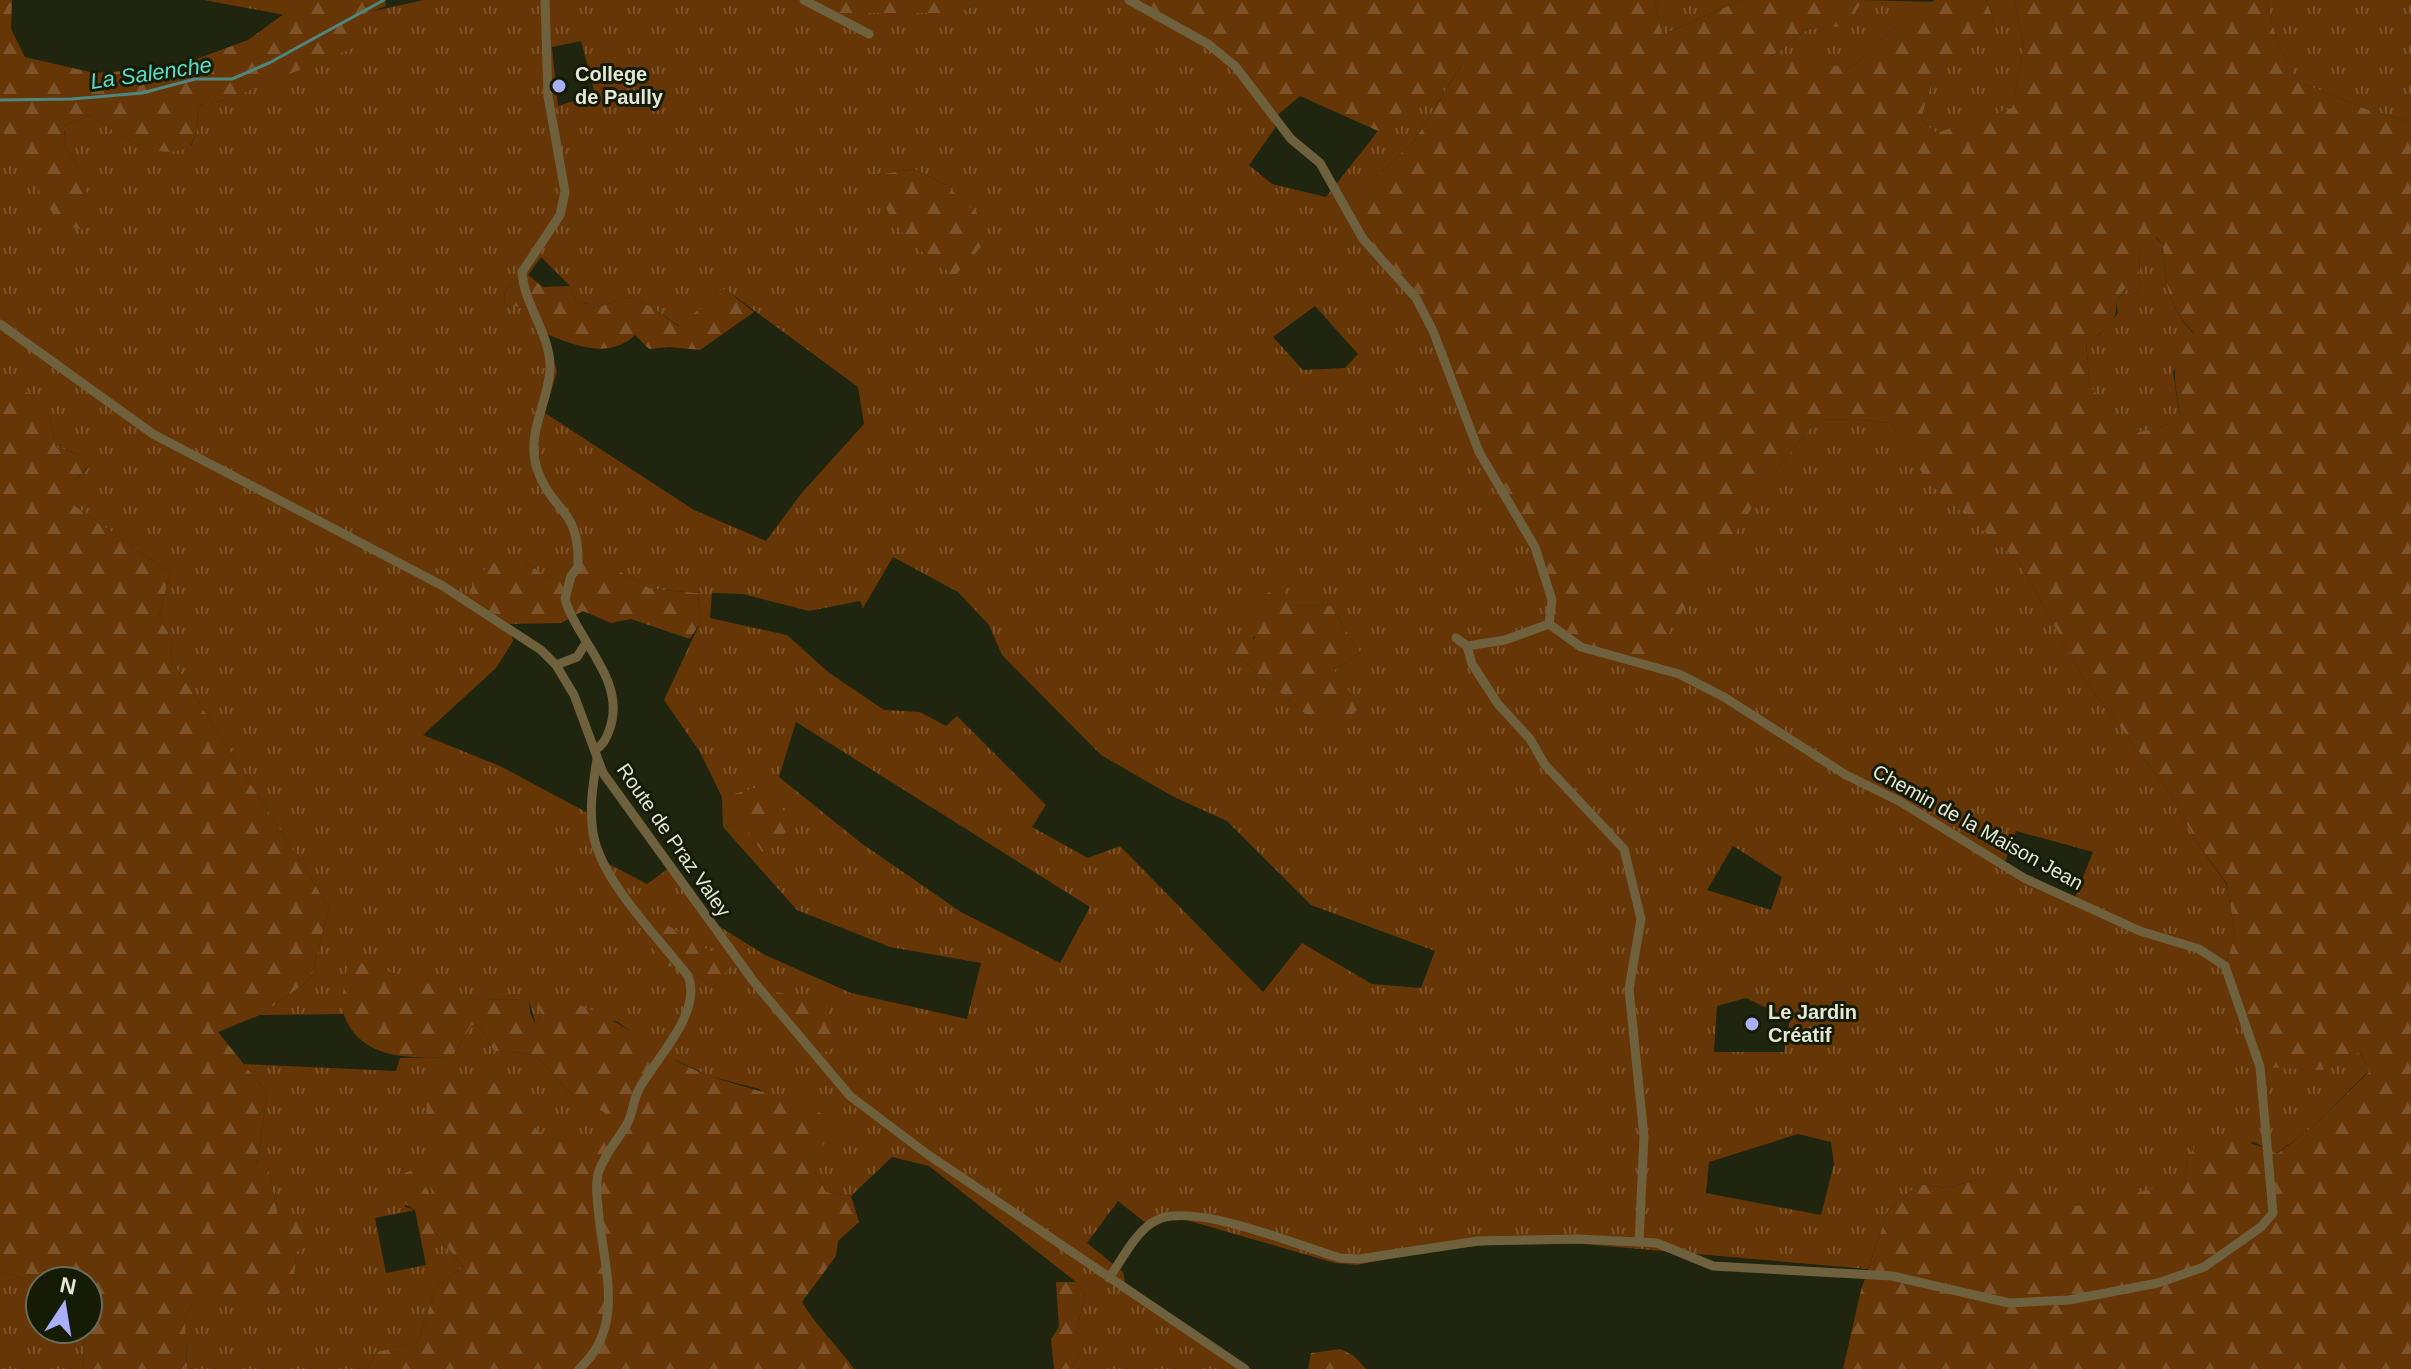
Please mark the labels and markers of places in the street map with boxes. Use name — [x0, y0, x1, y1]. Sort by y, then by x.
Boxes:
place label: College de Paully — [575, 63, 664, 108]
marker: College de Paully — [550, 77, 568, 95]
place label: Le Jardin Créatif — [1768, 1001, 1857, 1046]
marker: Le Jardin Créatif — [1743, 1015, 1761, 1033]

